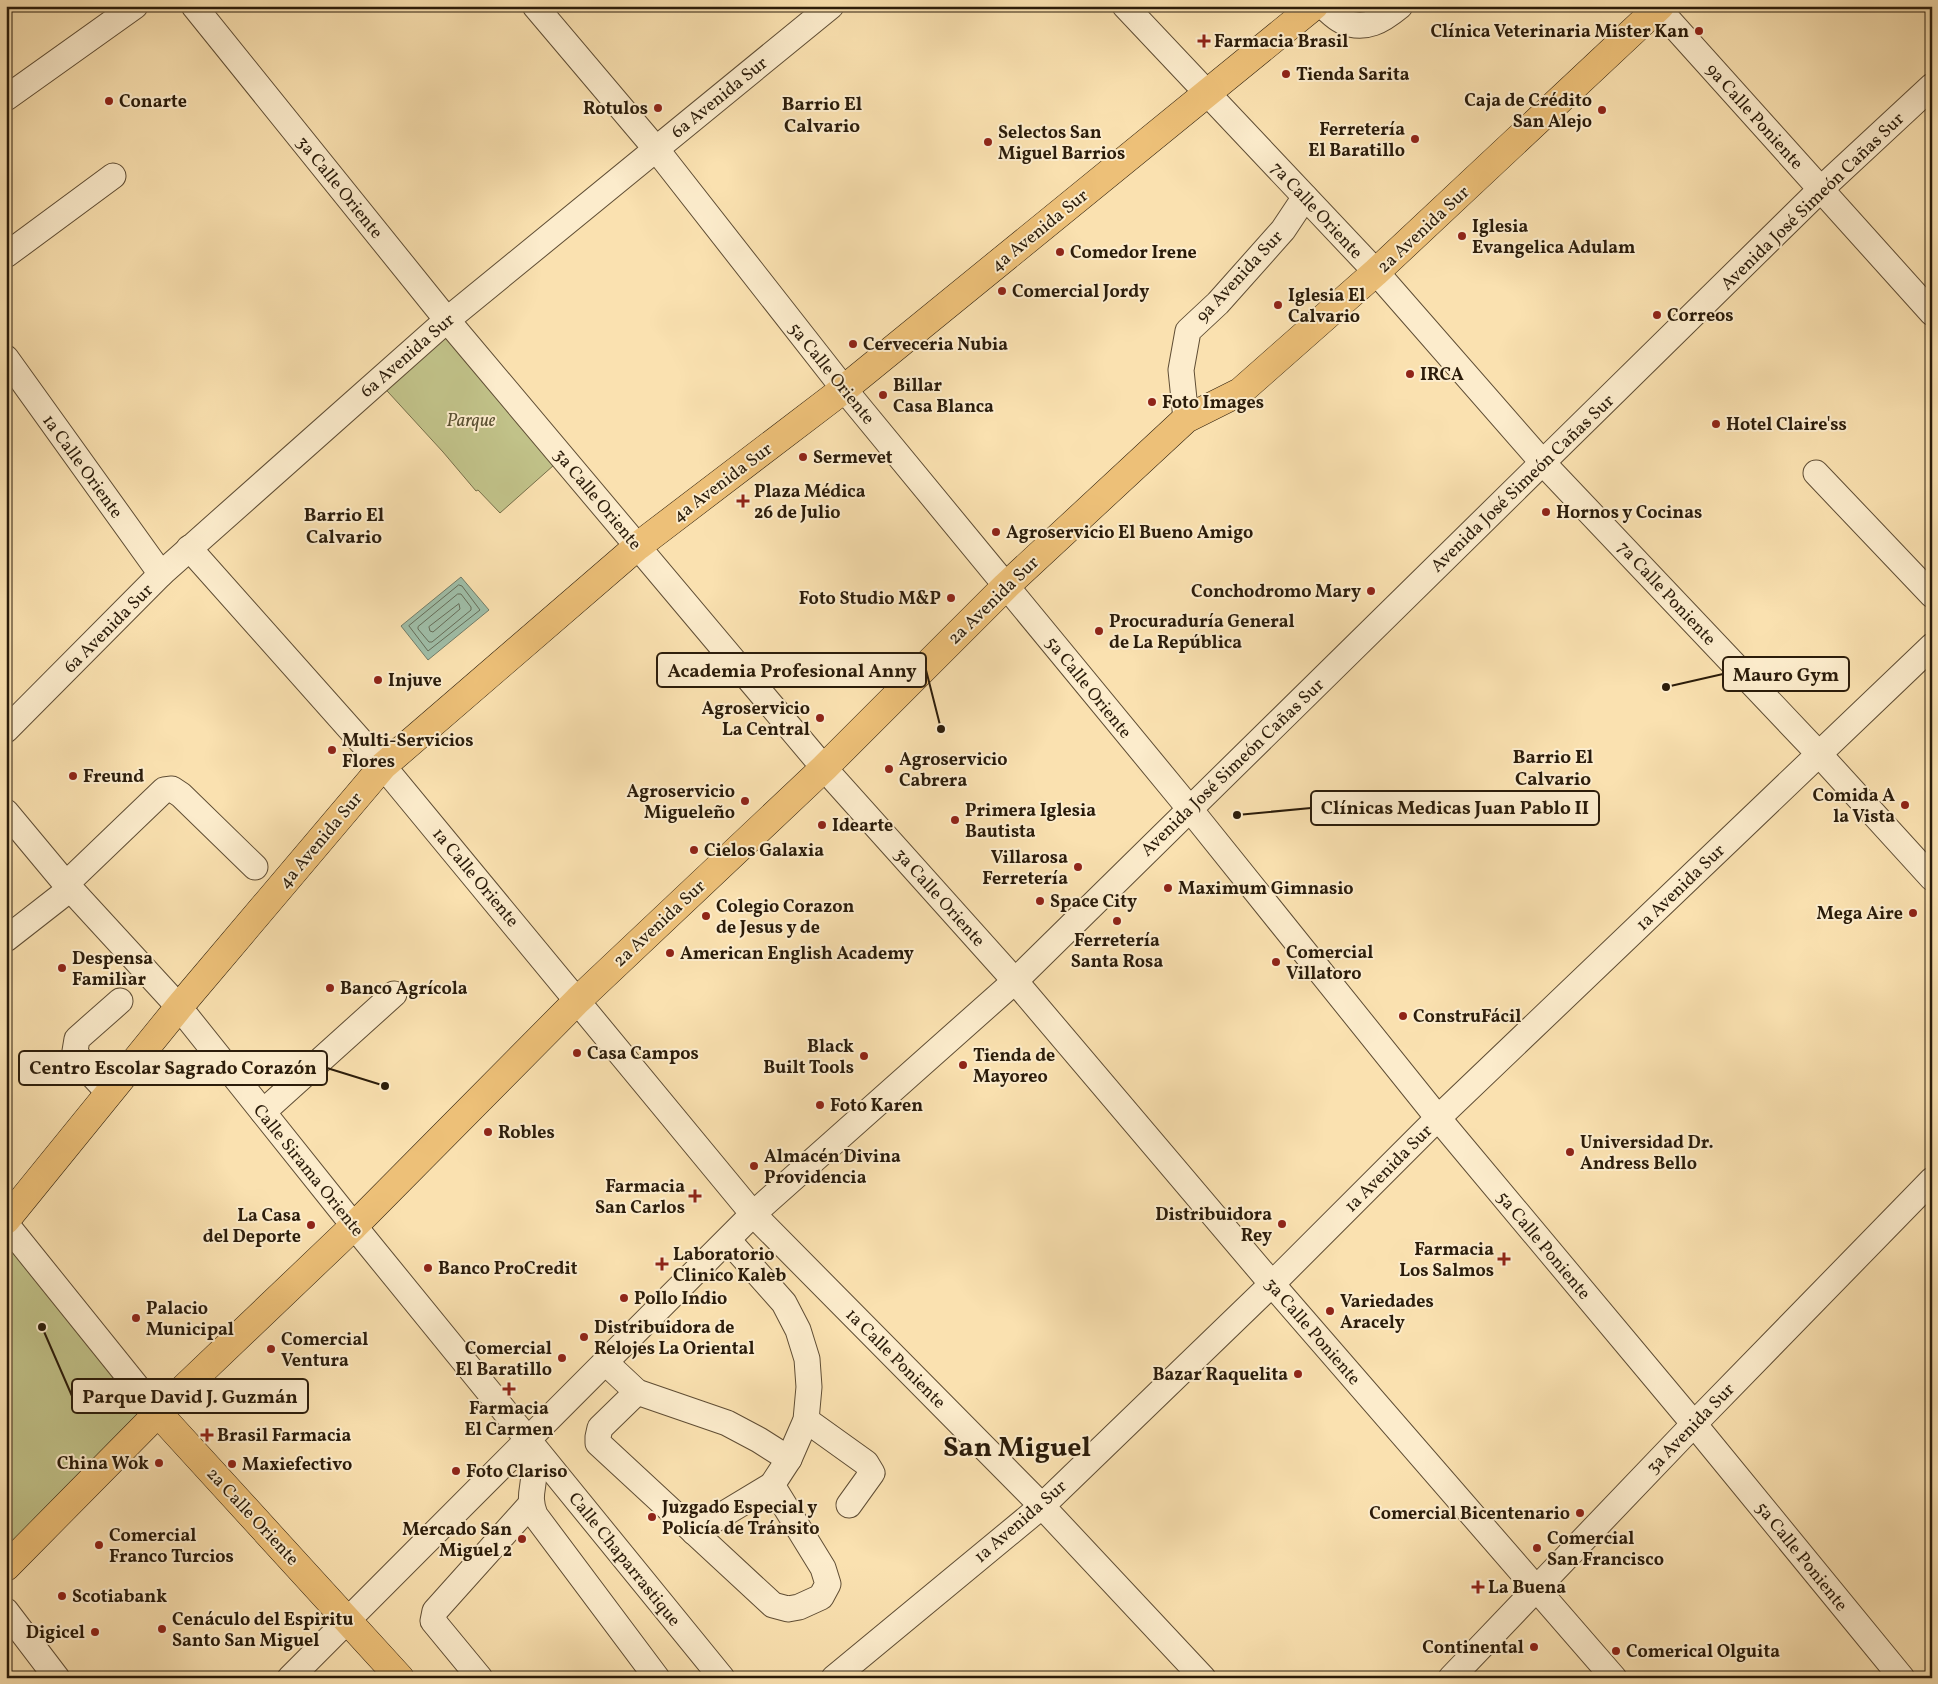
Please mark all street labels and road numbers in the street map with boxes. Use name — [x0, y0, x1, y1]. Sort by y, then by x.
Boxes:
street label: 6a Avenida Sur — [666, 51, 774, 145]
street label: 9a Calle Poniente — [1699, 58, 1808, 176]
street label: Avenida José Simeón Cañas Sur — [1716, 107, 1911, 297]
street label: 3a Calle Oriente — [290, 131, 388, 245]
street label: 7a Calle Oriente — [1264, 157, 1368, 265]
street label: 2a Avenida Sur — [1372, 180, 1476, 280]
street label: 4a Avenida Sur — [986, 184, 1095, 278]
street label: 9a Avenida Sur — [1191, 225, 1290, 329]
street label: 6a Avenida Sur — [355, 308, 461, 404]
street label: 5a Calle Oriente — [782, 318, 880, 430]
street label: Avenida José Simeón Cañas Sur — [1426, 389, 1621, 579]
street label: 1a Calle Oriente — [35, 410, 128, 524]
street label: 4a Avenida Sur — [668, 437, 778, 529]
street label: 3a Calle Oriente — [547, 444, 647, 556]
street label: 7a Calle Poniente — [1611, 536, 1721, 652]
street label: 2a Avenida Sur — [943, 551, 1046, 651]
street label: 6a Avenida Sur — [59, 578, 160, 679]
street label: 5a Calle Oriente — [1039, 632, 1137, 744]
street label: Avenida José Simeón Cañas Sur — [1136, 673, 1331, 863]
street label: 4a Avenida Sur — [273, 787, 369, 895]
street label: 1a Calle Oriente — [426, 823, 524, 933]
street label: 1a Avenida Sur — [1631, 839, 1732, 937]
street label: 3a Calle Oriente — [888, 843, 990, 953]
street label: 2a Avenida Sur — [608, 874, 712, 974]
street label: Calle Sirama Oriente — [247, 1099, 369, 1243]
street label: 1a Avenida Sur — [1339, 1119, 1439, 1219]
street label: 5a Calle Poniente — [1490, 1186, 1596, 1306]
street label: 3a Calle Poniente — [1258, 1273, 1366, 1391]
street label: 1a Calle Poniente — [839, 1303, 951, 1415]
street label: 3a Avenida Sur — [1641, 1378, 1741, 1480]
street label: 2a Calle Oriente — [200, 1462, 304, 1572]
street label: 1a Avenida Sur — [969, 1475, 1073, 1569]
street label: Calle Chaparrastique — [562, 1487, 686, 1632]
street label: 5a Calle Poniente — [1749, 1497, 1853, 1617]

